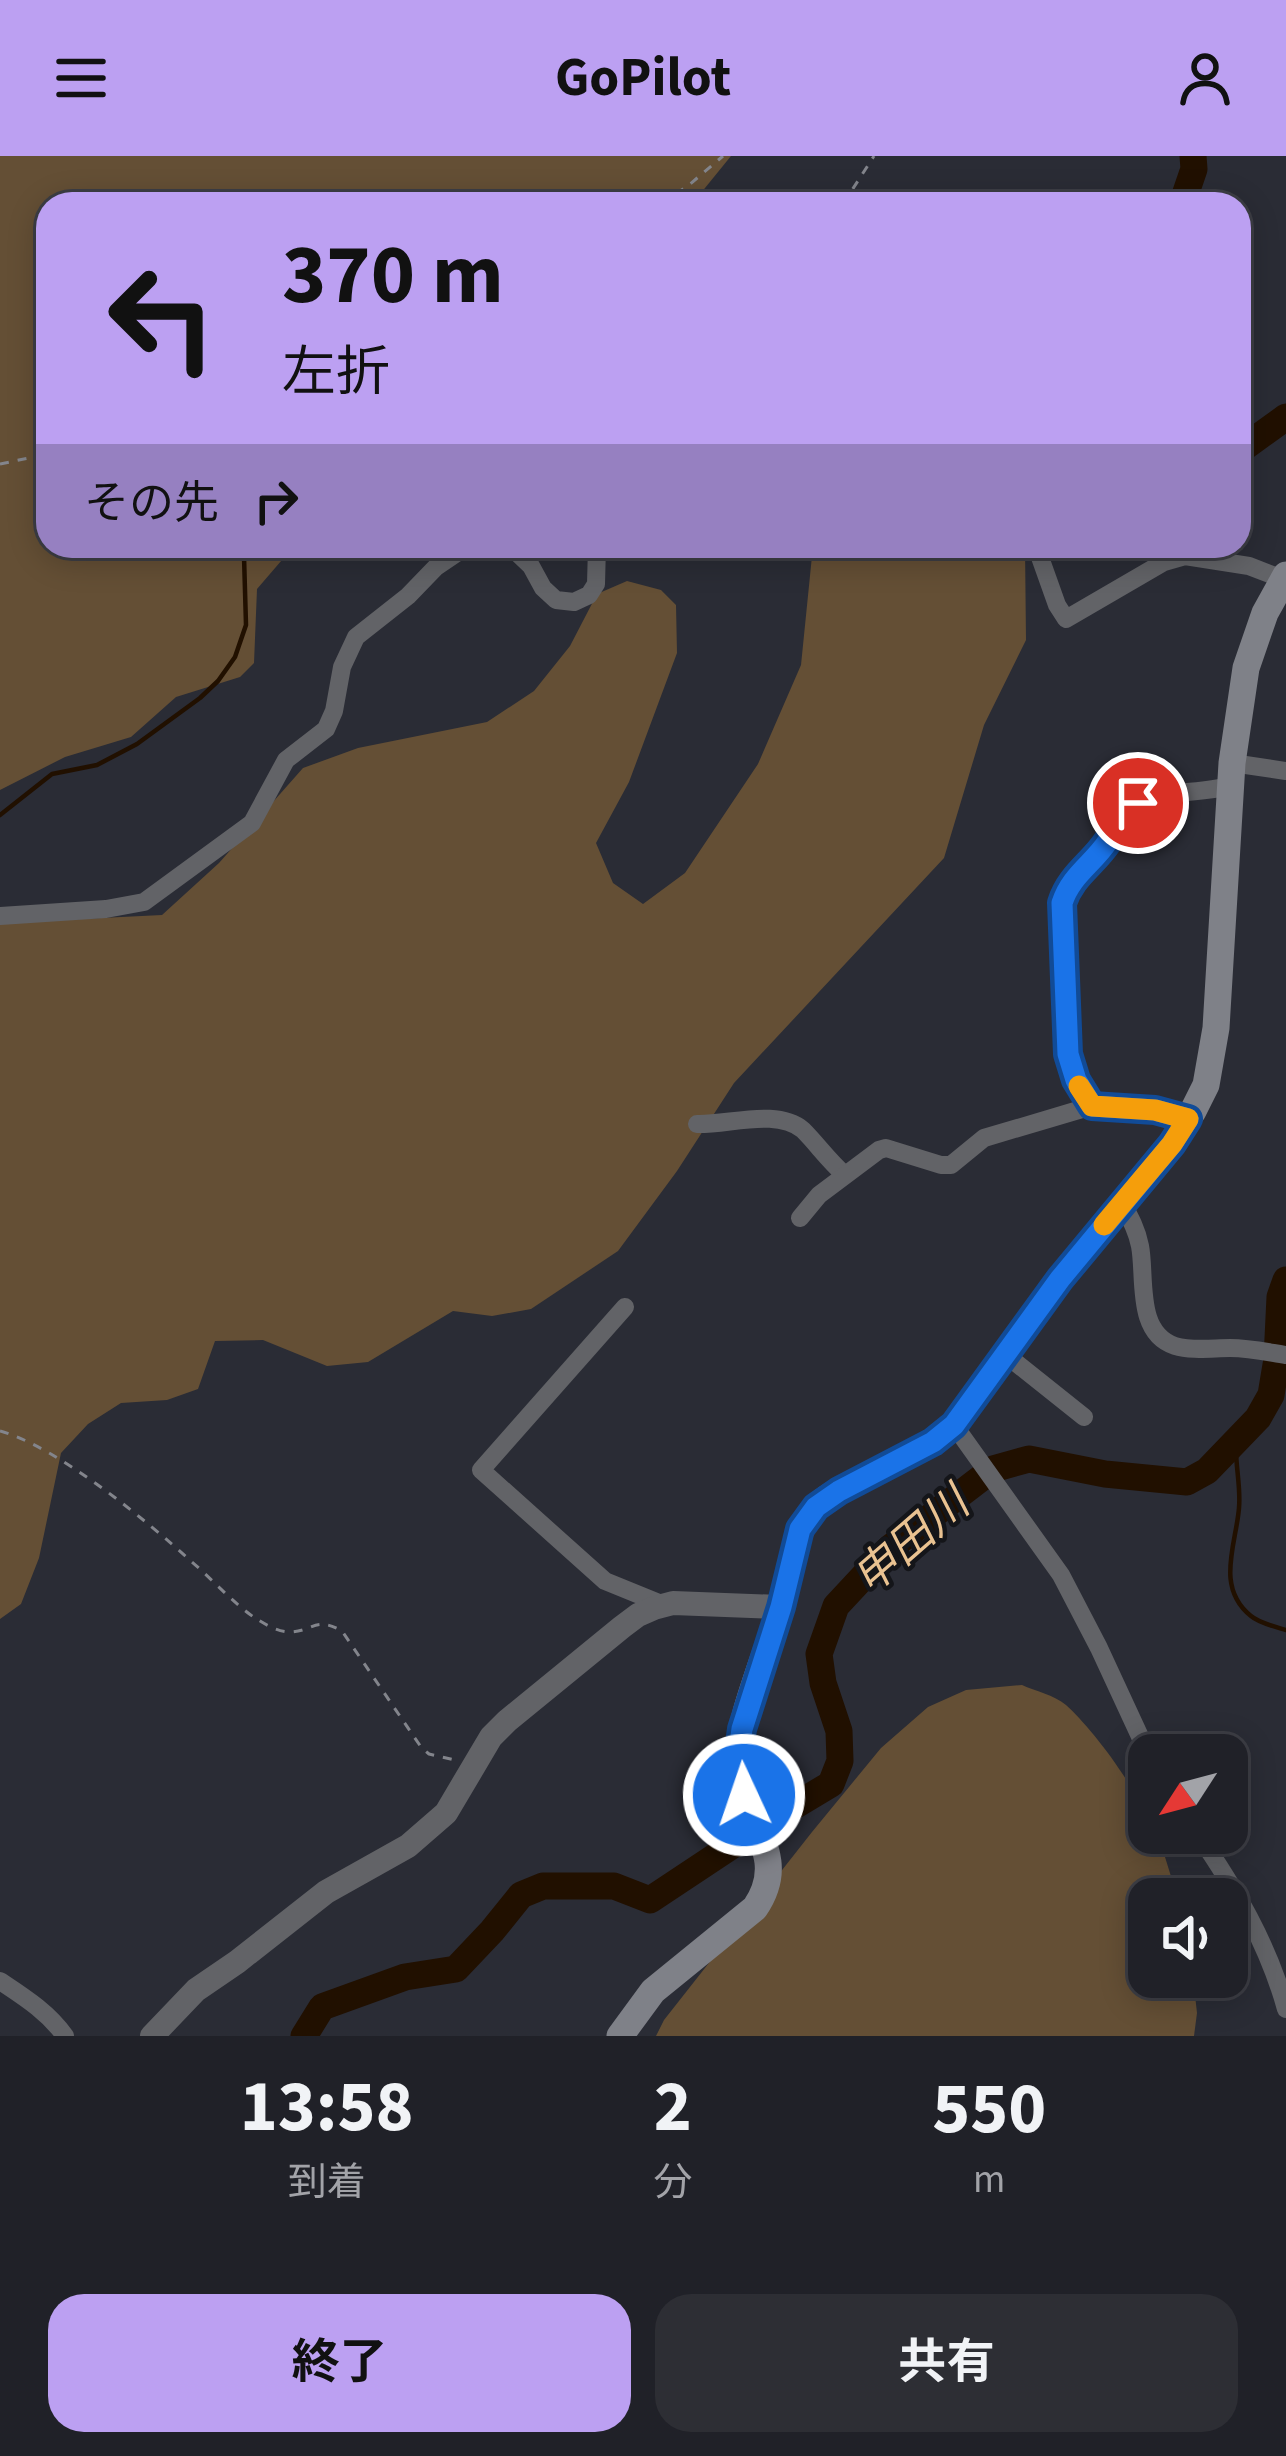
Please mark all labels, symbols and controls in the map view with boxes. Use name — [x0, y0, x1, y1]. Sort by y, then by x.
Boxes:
text: GoPilot — [555, 40, 731, 117]
icon: menu — [48, 45, 114, 111]
icon: person — [1172, 45, 1238, 111]
text: 370 m — [282, 216, 504, 336]
icon: left — [84, 240, 240, 396]
text: 左折 — [282, 335, 390, 412]
icon: right — [243, 468, 309, 534]
text: その先 — [84, 472, 219, 536]
pin — [1087, 752, 1189, 854]
icon: arrive — [1105, 770, 1171, 836]
water label: 申田川 — [839, 1470, 986, 1610]
position arrow — [681, 1732, 807, 1858]
north arrow — [1128, 1734, 1248, 1854]
map controls — [1128, 1734, 1248, 1998]
button: sound — [1128, 1878, 1248, 1998]
text: 13:58 — [240, 2056, 413, 2159]
text: 2 — [654, 2056, 692, 2159]
text: 550 — [932, 2058, 1046, 2161]
text: m — [973, 2152, 1005, 2208]
text: 到着 — [288, 2155, 366, 2211]
text: 分 — [653, 2155, 692, 2211]
button: 終了 — [48, 2294, 631, 2432]
button: 共有 — [655, 2294, 1238, 2432]

